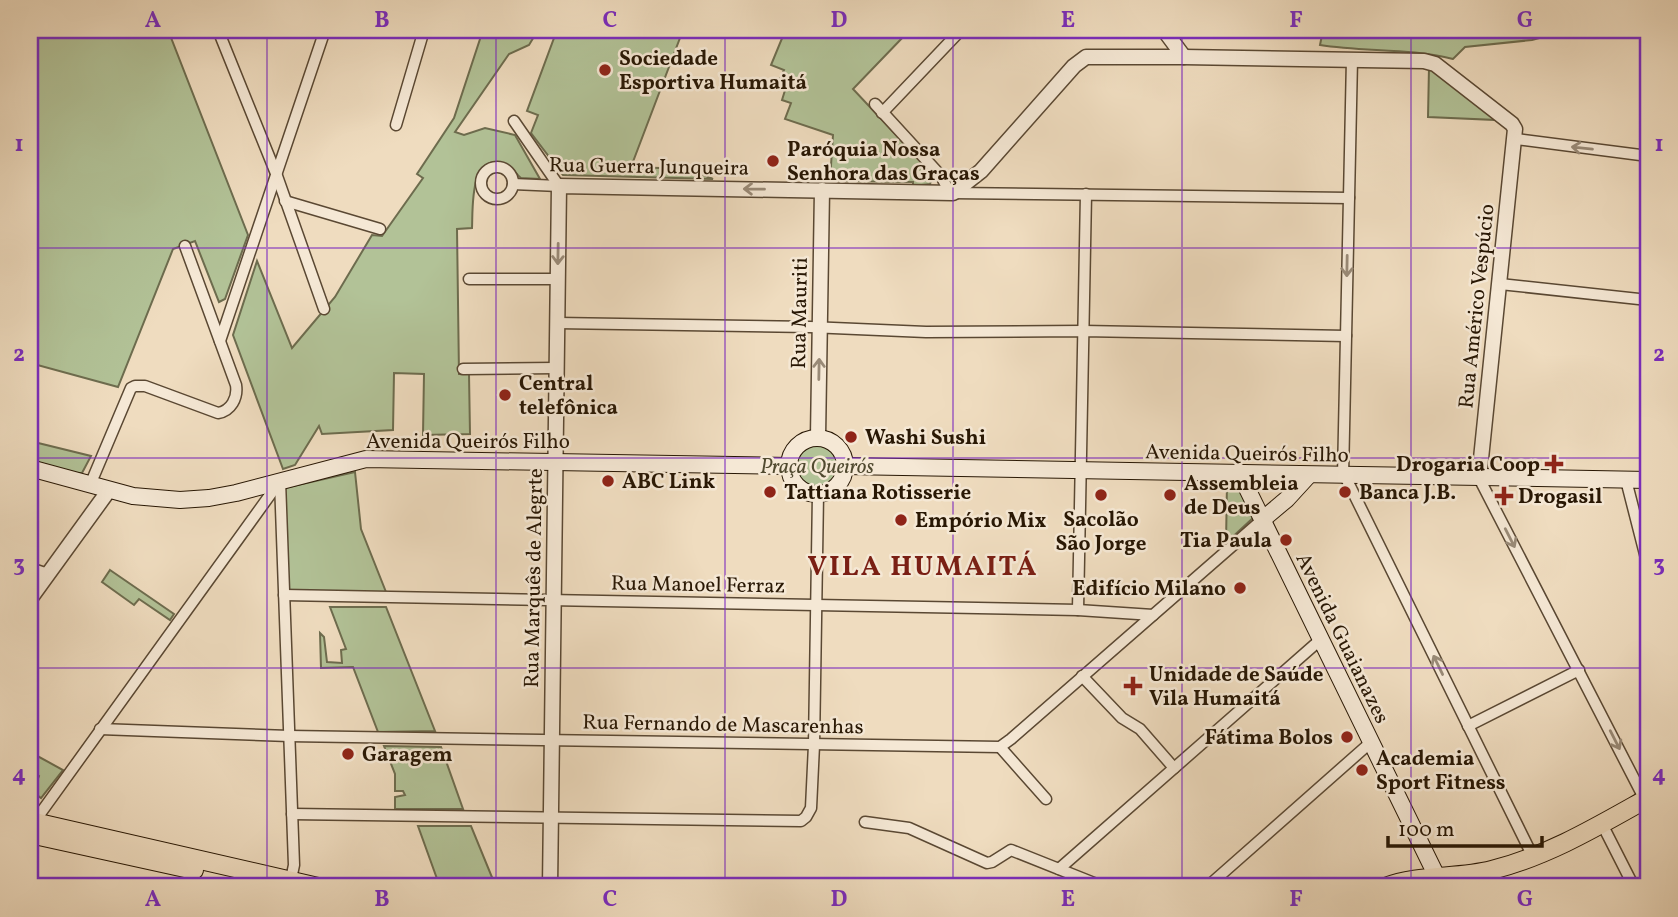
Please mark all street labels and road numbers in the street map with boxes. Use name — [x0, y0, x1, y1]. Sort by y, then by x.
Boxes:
street label: Rua Guerra Junqueira — [549, 151, 749, 184]
street label: Rua Américo Vespúcio — [1452, 202, 1503, 410]
street label: Rua Mauriti — [785, 257, 816, 369]
street label: Avenida Queirós Filho — [366, 428, 570, 457]
street label: Avenida Queirós Filho — [1145, 438, 1349, 471]
street label: Rua Marquês de Alegrte — [518, 468, 551, 688]
street label: Avenida Guaianazes — [1288, 548, 1396, 729]
street label: Rua Manoel Ferraz — [611, 569, 785, 602]
street label: Rua Fernando de Mascarenhas — [582, 709, 864, 742]

